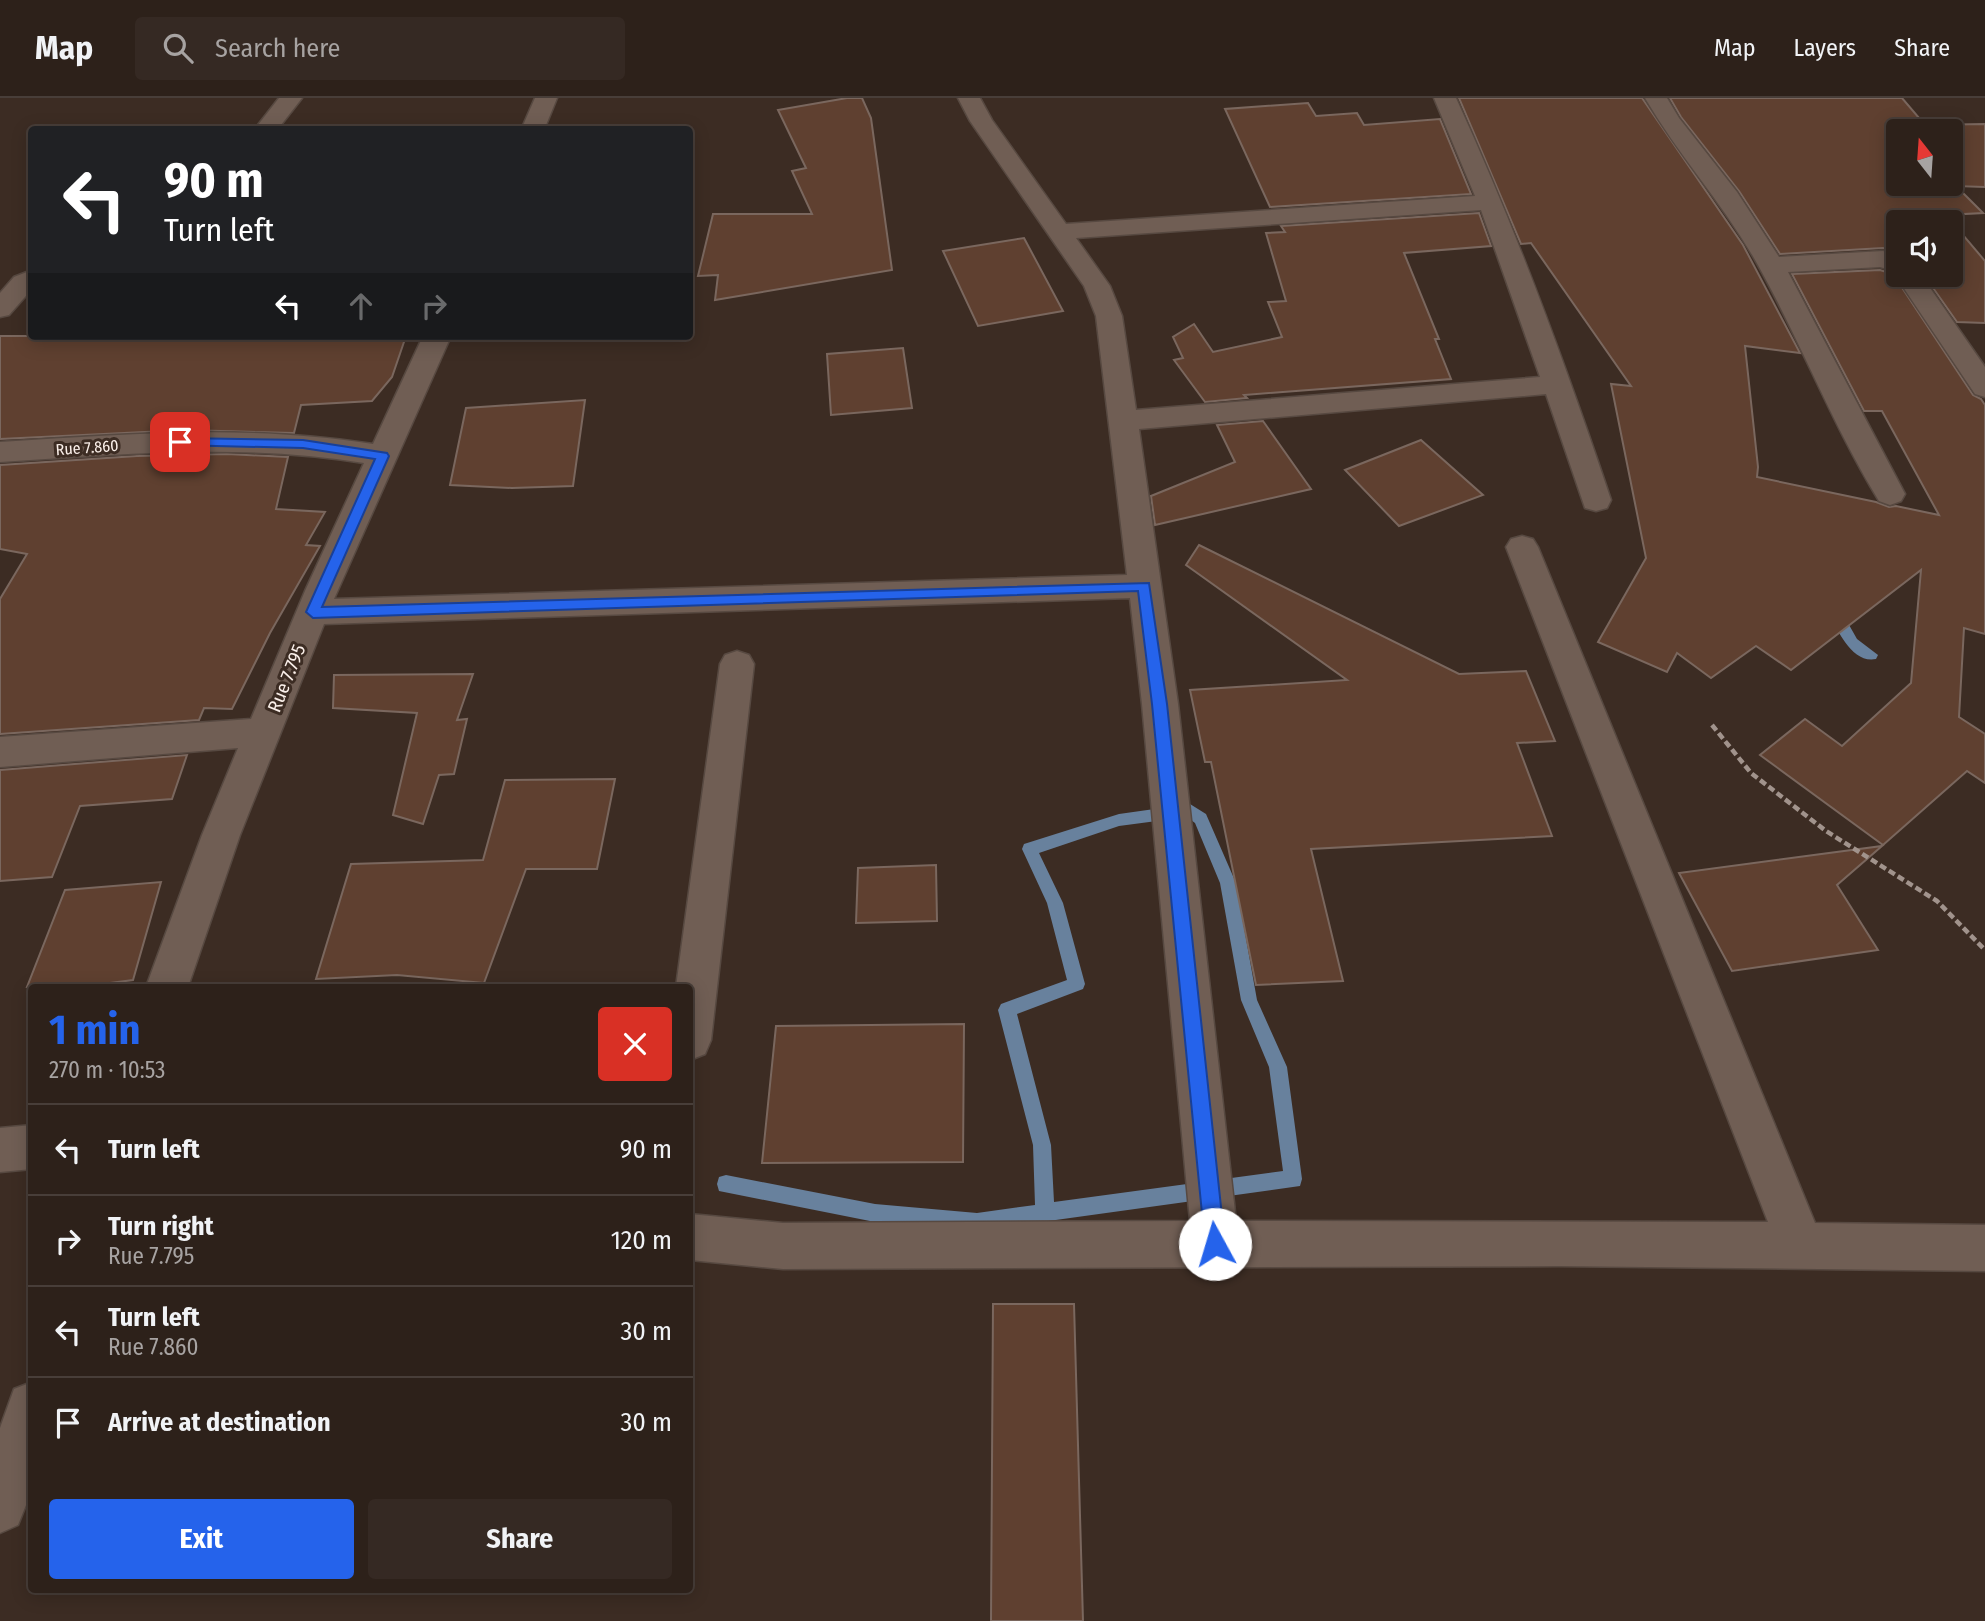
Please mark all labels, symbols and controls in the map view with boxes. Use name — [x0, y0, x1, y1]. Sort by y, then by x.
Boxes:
search box — [135, 17, 625, 80]
text: Map — [35, 28, 93, 68]
icon: search — [159, 29, 197, 67]
text: Search here — [215, 33, 340, 64]
text: Map — [1714, 34, 1756, 62]
text: Layers — [1794, 34, 1856, 62]
text: Share — [1894, 34, 1950, 62]
north arrow — [1886, 119, 1964, 196]
map controls — [1886, 119, 1963, 287]
text: 90 m — [164, 151, 264, 210]
icon: left — [49, 154, 140, 245]
button: sound — [1886, 210, 1963, 287]
text: Turn left — [164, 211, 274, 249]
icon: left — [269, 287, 307, 325]
icon: ahead — [342, 287, 380, 325]
icon: right — [415, 287, 453, 325]
pin — [150, 412, 210, 472]
icon: arrive — [161, 423, 199, 461]
street label: Rue 7.860 — [55, 436, 119, 459]
street label: Rue 7.795 — [262, 641, 310, 716]
text: 1 min — [49, 1005, 140, 1055]
button: close — [598, 1007, 672, 1081]
text: 270 m · 10:53 — [49, 1056, 166, 1084]
icon: left — [49, 1131, 87, 1169]
text: Turn left — [108, 1134, 200, 1165]
text: 90 m — [620, 1134, 672, 1165]
position arrow — [1178, 1207, 1252, 1281]
text: Turn right — [108, 1211, 214, 1242]
icon: right — [49, 1222, 87, 1260]
text: 120 m — [611, 1225, 672, 1256]
text: Rue 7.795 — [108, 1242, 194, 1270]
text: Turn left — [108, 1302, 200, 1333]
icon: left — [49, 1313, 87, 1351]
text: 30 m — [621, 1316, 672, 1347]
text: Rue 7.860 — [108, 1333, 198, 1361]
icon: arrive — [49, 1404, 87, 1442]
text: Arrive at destination — [108, 1407, 331, 1438]
text: 30 m — [621, 1407, 672, 1438]
button: Exit — [49, 1499, 354, 1579]
button: Share — [368, 1499, 672, 1579]

